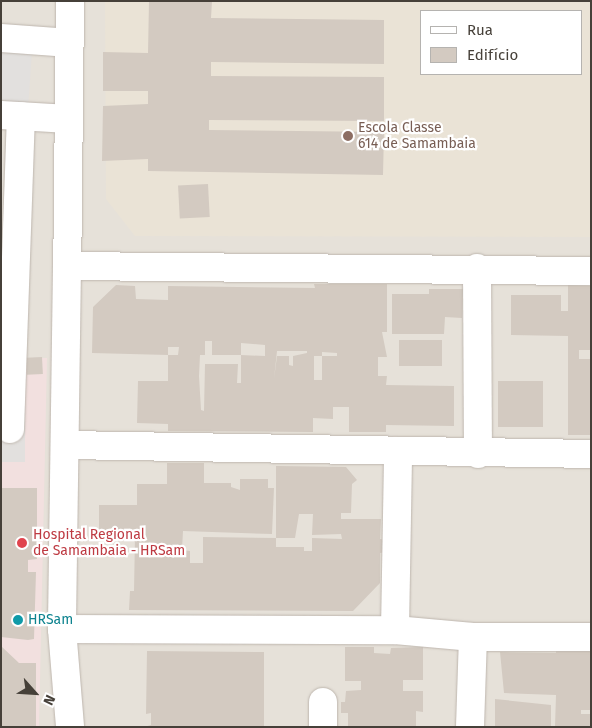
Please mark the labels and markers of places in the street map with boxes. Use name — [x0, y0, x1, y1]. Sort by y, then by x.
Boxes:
place label: Escola Classe 614 de Samambaia — [358, 120, 476, 152]
marker: Escola Classe 614 de Samambaia — [342, 130, 354, 142]
place label: Hospital Regional de Samambaia - HRSam — [33, 527, 185, 560]
marker: Hospital Regional de Samambaia - HRSam — [15, 536, 29, 550]
place label: HRSam — [28, 612, 73, 628]
marker: HRSam — [12, 614, 24, 626]

